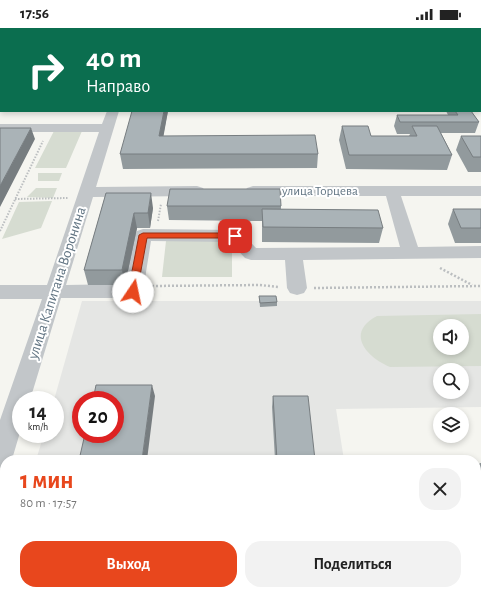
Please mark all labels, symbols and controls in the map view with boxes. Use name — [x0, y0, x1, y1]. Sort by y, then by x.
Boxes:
text: 17:56 — [20, 6, 49, 21]
icon: right — [20, 44, 72, 96]
text: 40 m — [86, 45, 142, 73]
text: Направо — [86, 78, 150, 96]
street label: улица Торцева — [281, 185, 358, 198]
street label: улица Капитана Воронина — [25, 205, 89, 362]
pin — [218, 219, 252, 253]
icon: arrive — [224, 225, 246, 247]
position arrow — [112, 271, 154, 313]
map controls — [433, 319, 469, 443]
button: sound — [433, 319, 469, 355]
button: search — [433, 363, 469, 399]
speed limit sign: 20 — [72, 391, 124, 443]
text: 14 — [29, 402, 47, 422]
button: layers — [433, 407, 469, 443]
text: km/h — [28, 422, 48, 432]
button: close — [419, 468, 461, 510]
text: 1 мин — [20, 469, 74, 493]
text: 80 m · 17:57 — [20, 497, 77, 510]
button: Выход — [20, 541, 237, 587]
button: Поделиться — [245, 541, 461, 587]

